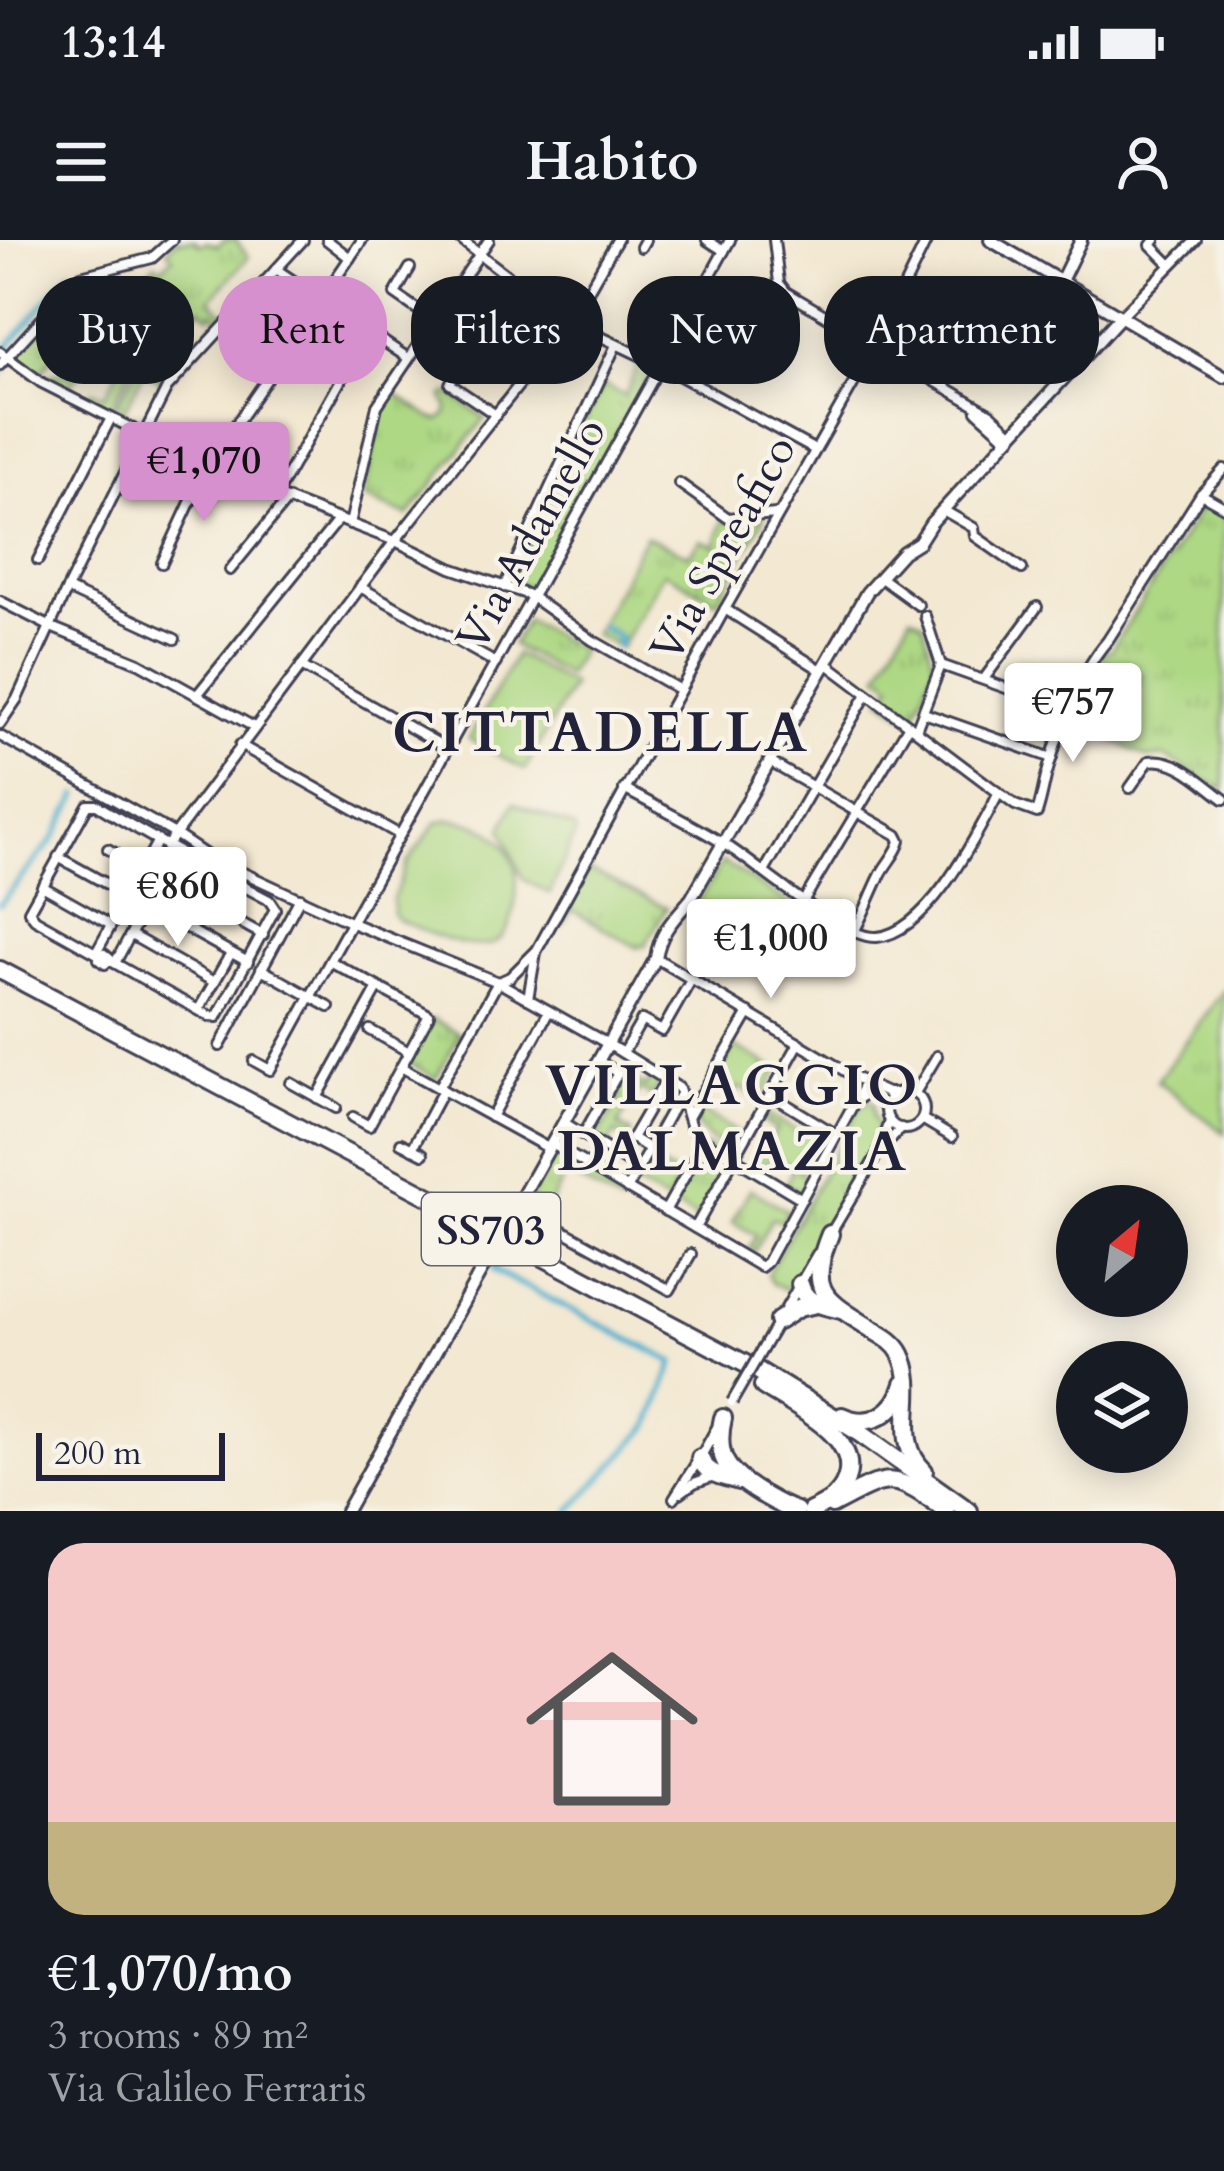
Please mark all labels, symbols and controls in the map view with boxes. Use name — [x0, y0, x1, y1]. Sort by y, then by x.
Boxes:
text: 13:14 — [60, 12, 165, 73]
text: Habito — [525, 126, 699, 199]
icon: menu — [48, 129, 114, 195]
icon: person — [1110, 129, 1176, 195]
chip: Buy — [36, 276, 194, 384]
chip: Rent — [218, 276, 387, 384]
chip: Filters — [411, 276, 603, 384]
chip: New — [627, 276, 800, 384]
chip: Apartment — [824, 276, 1099, 384]
street label: Via Adamello — [442, 407, 621, 663]
pin: €1,070 — [106, 422, 302, 524]
street label: Via Spreafico — [636, 425, 811, 673]
text: €1,070 — [147, 434, 261, 487]
pin: €757 — [1002, 663, 1144, 765]
text: €757 — [1031, 675, 1115, 728]
district label: CITTADELLA — [392, 695, 810, 772]
pin: €860 — [107, 847, 249, 949]
text: €860 — [136, 859, 220, 912]
pin: €1,000 — [673, 899, 869, 1001]
text: €1,000 — [714, 911, 828, 964]
district label: VILLAGGIO DALMAZIA — [545, 1048, 921, 1191]
north arrow — [1056, 1185, 1188, 1317]
map controls — [1056, 1185, 1188, 1473]
road number: SS703 — [422, 1193, 560, 1265]
button: layers — [1056, 1341, 1188, 1473]
scale bar — [36, 1427, 225, 1480]
text: 200 m — [54, 1431, 141, 1476]
icon: home — [504, 1621, 720, 1837]
text: €1,070/mo — [48, 1939, 293, 2009]
text: 3 rooms · 89 m² — [48, 2009, 308, 2062]
text: Via Galileo Ferraris — [48, 2062, 366, 2115]

